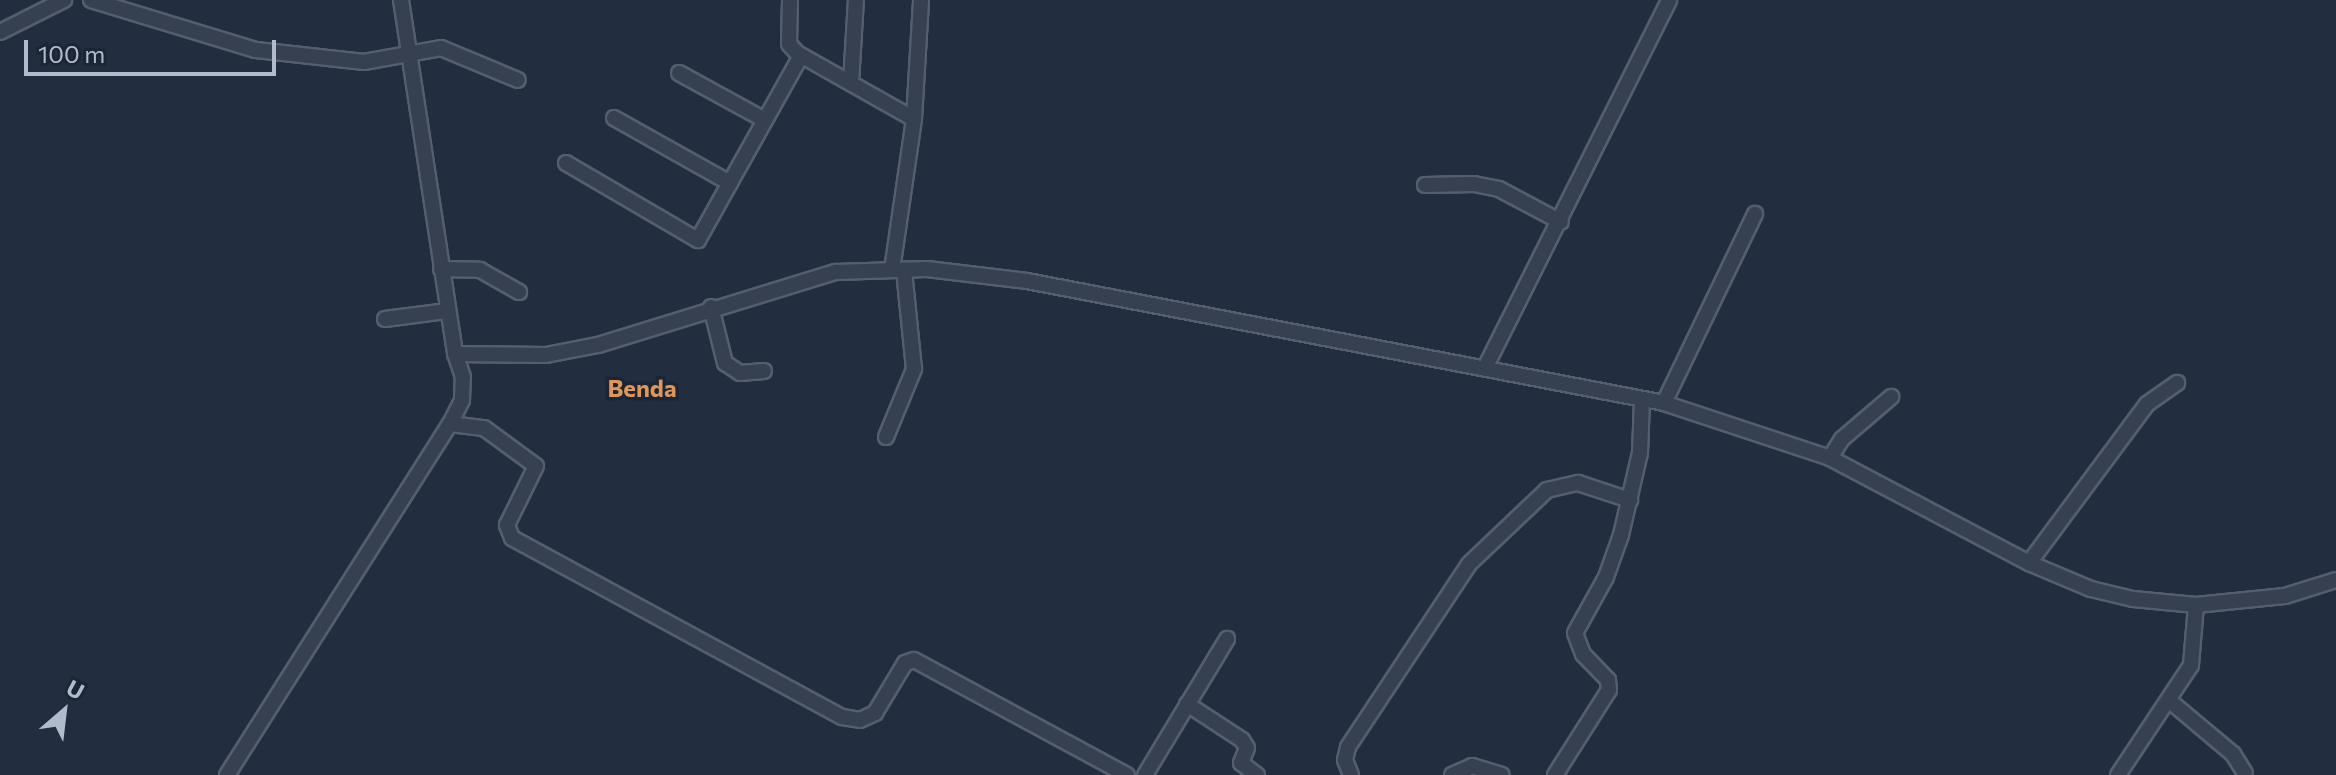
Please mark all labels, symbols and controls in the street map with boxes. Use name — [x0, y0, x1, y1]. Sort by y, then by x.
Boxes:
scale bar — [28, 24, 280, 74]
text: 100 m — [38, 39, 105, 68]
district label: Benda — [607, 374, 677, 402]
north arrow — [24, 671, 104, 751]
text: U — [62, 674, 89, 705]

